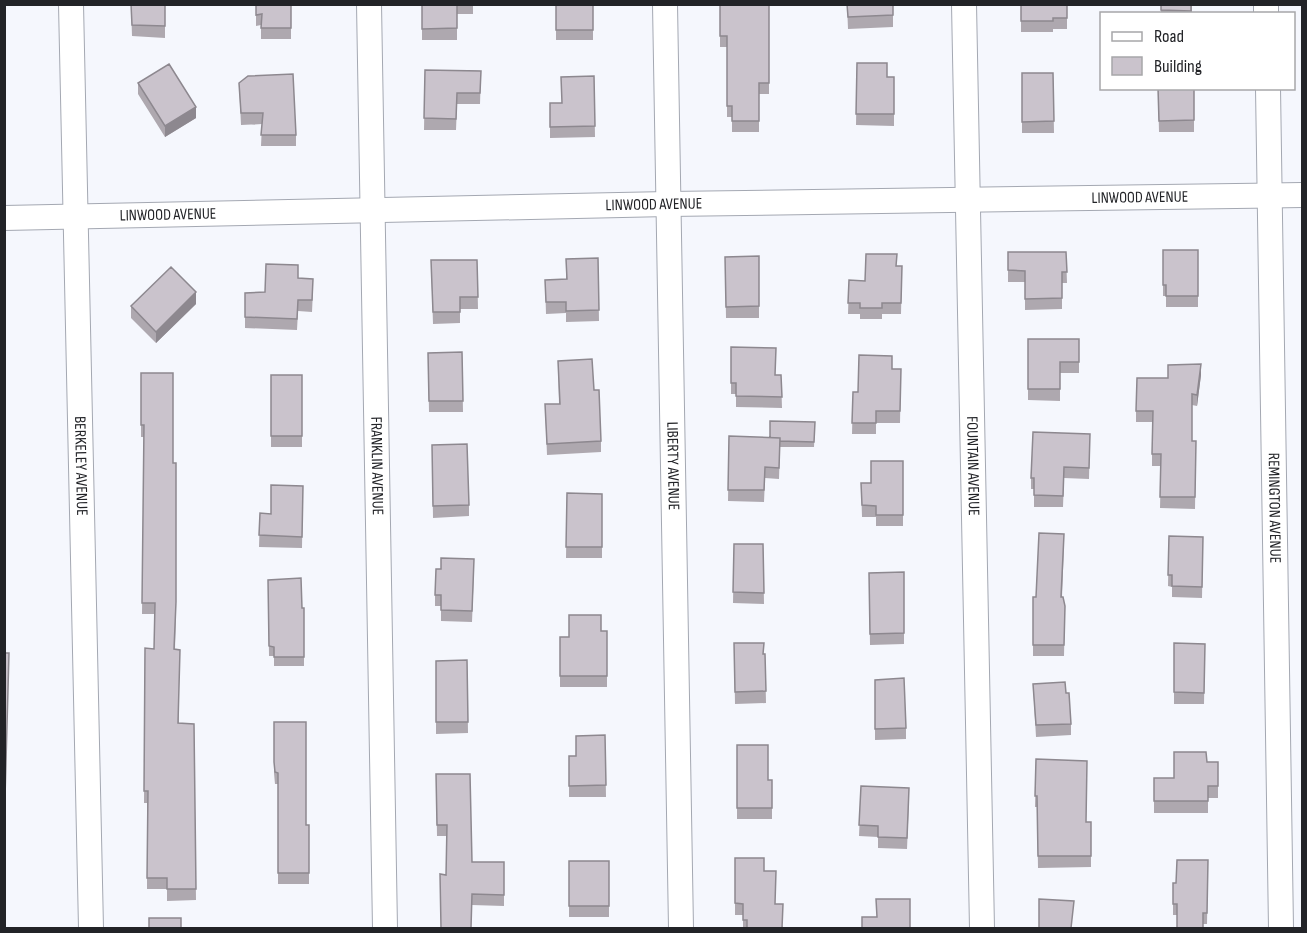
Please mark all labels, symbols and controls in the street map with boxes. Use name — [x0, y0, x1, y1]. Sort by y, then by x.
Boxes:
legend — [1100, 12, 1295, 90]
text: Road — [1154, 26, 1184, 47]
text: Building — [1154, 56, 1202, 77]
street label: LINWOOD AVENUE — [1091, 187, 1188, 207]
street label: LINWOOD AVENUE — [605, 194, 702, 215]
street label: LINWOOD AVENUE — [119, 204, 217, 225]
street label: BERKELEY AVENUE — [70, 416, 92, 516]
street label: FOUNTAIN AVENUE — [963, 416, 983, 516]
street label: FRANKLIN AVENUE — [367, 417, 387, 515]
street label: LIBERTY AVENUE — [663, 421, 683, 510]
street label: REMINGTON AVENUE — [1264, 453, 1285, 563]

